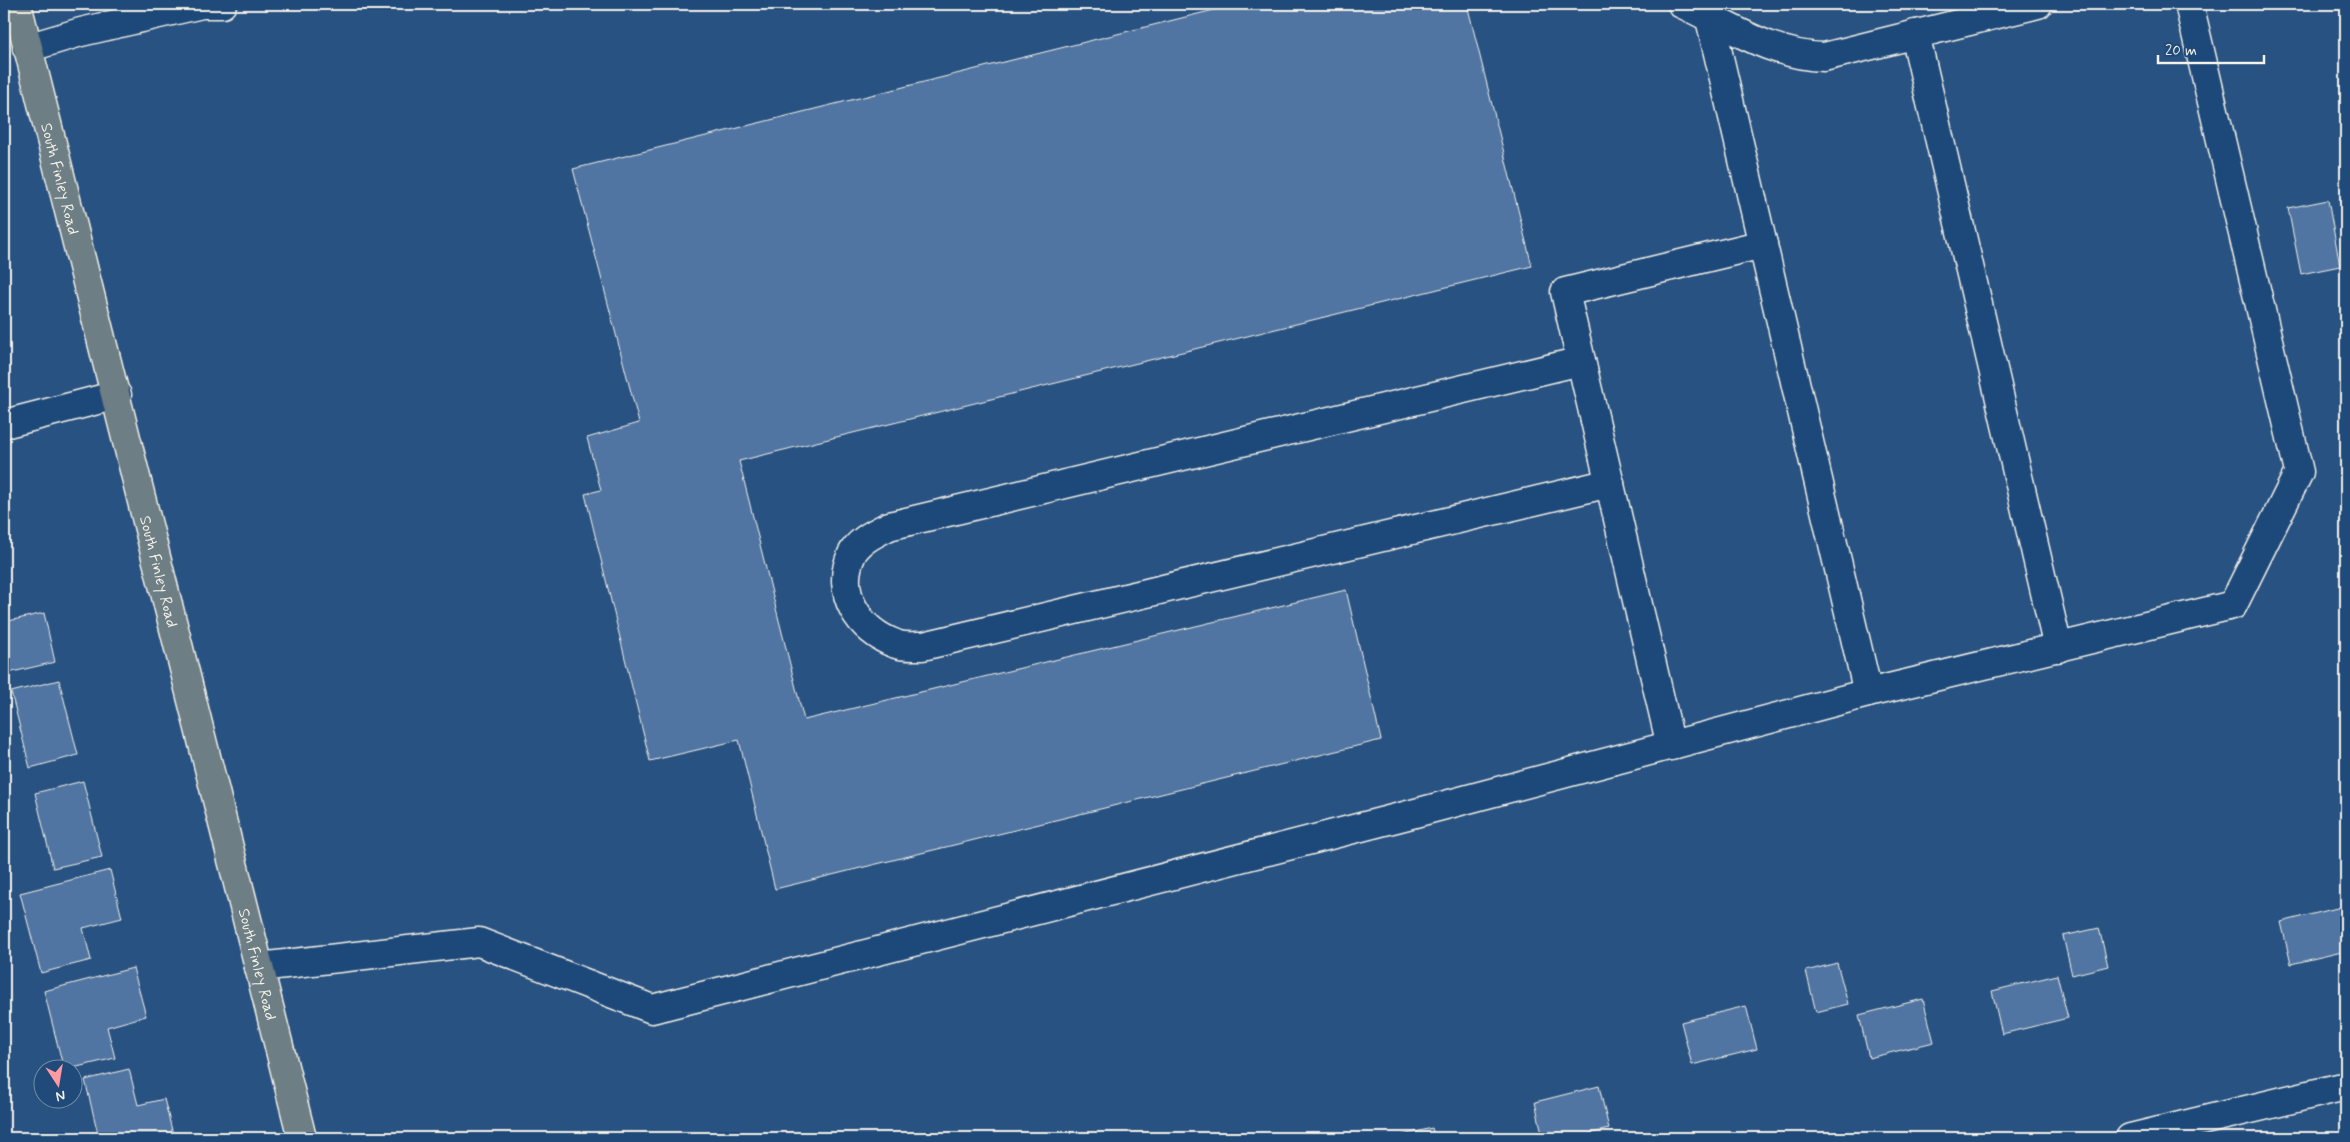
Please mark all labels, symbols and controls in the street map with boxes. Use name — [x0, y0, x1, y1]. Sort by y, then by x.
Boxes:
scale bar — [2158, 32, 2264, 64]
text: 20 m — [2165, 41, 2197, 61]
street label: South Finley Road — [35, 121, 84, 237]
street label: South Finley Road — [134, 514, 182, 630]
street label: South Finley Road — [233, 906, 281, 1023]
north arrow — [32, 1060, 82, 1110]
text: N — [54, 1086, 67, 1106]

